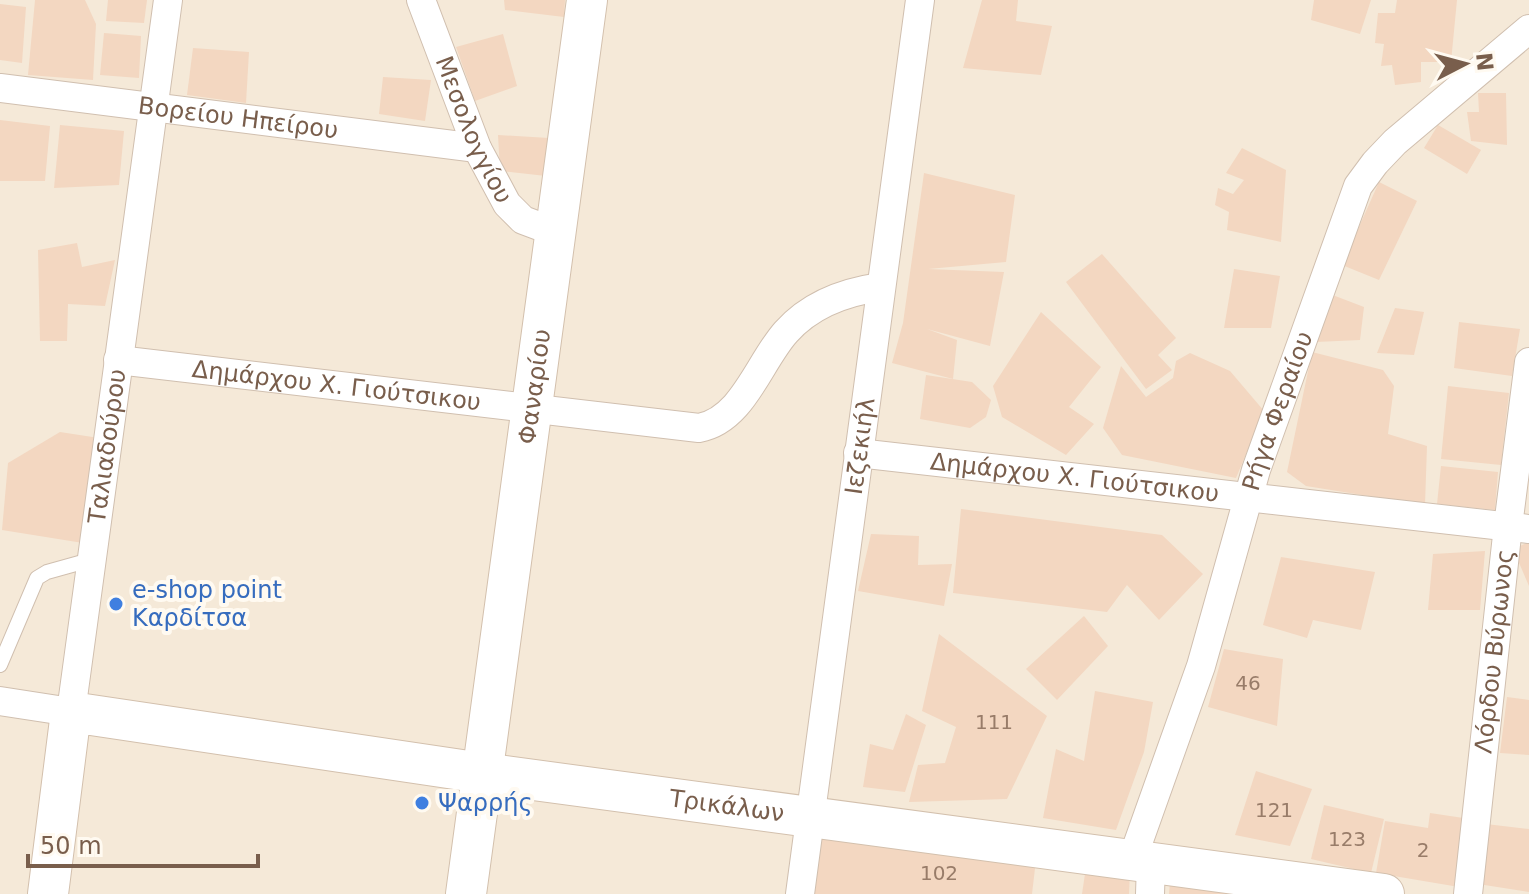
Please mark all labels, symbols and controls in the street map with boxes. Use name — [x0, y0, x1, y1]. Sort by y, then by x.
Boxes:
north arrow — [1425, 24, 1505, 104]
text: N — [1471, 51, 1498, 72]
street label: Μεσολογγίου — [430, 52, 518, 208]
street label: Βορείου Ηπείρου — [137, 92, 340, 144]
street label: Φαναρίου — [513, 327, 556, 446]
street label: Ρήγα Φεραίου — [1237, 328, 1319, 494]
street label: Δημάρχου Χ. Γιούτσικου — [191, 355, 482, 416]
street label: Ταλιαδούρου — [83, 367, 132, 526]
street label: Ιεζεκιήλ — [840, 396, 881, 496]
street label: Δημάρχου Χ. Γιούτσικου — [929, 447, 1220, 508]
street label: Λόρδου Βύρωνος — [1469, 548, 1519, 755]
place label: e-shop point Καρδίτσα — [132, 576, 282, 632]
marker: e-shop point Καρδίτσα — [107, 595, 125, 613]
house number: 46 — [1235, 671, 1261, 695]
house number: 111 — [975, 710, 1013, 734]
street label: Τρικάλων — [667, 784, 786, 827]
place label: Ψαρρής — [438, 789, 532, 817]
marker: Ψαρρής — [413, 794, 431, 812]
house number: 121 — [1255, 798, 1293, 822]
scale bar — [28, 818, 258, 868]
house number: 123 — [1328, 827, 1366, 851]
text: 50 m — [40, 832, 102, 860]
house number: 2 — [1417, 838, 1429, 862]
house number: 102 — [920, 861, 958, 885]

